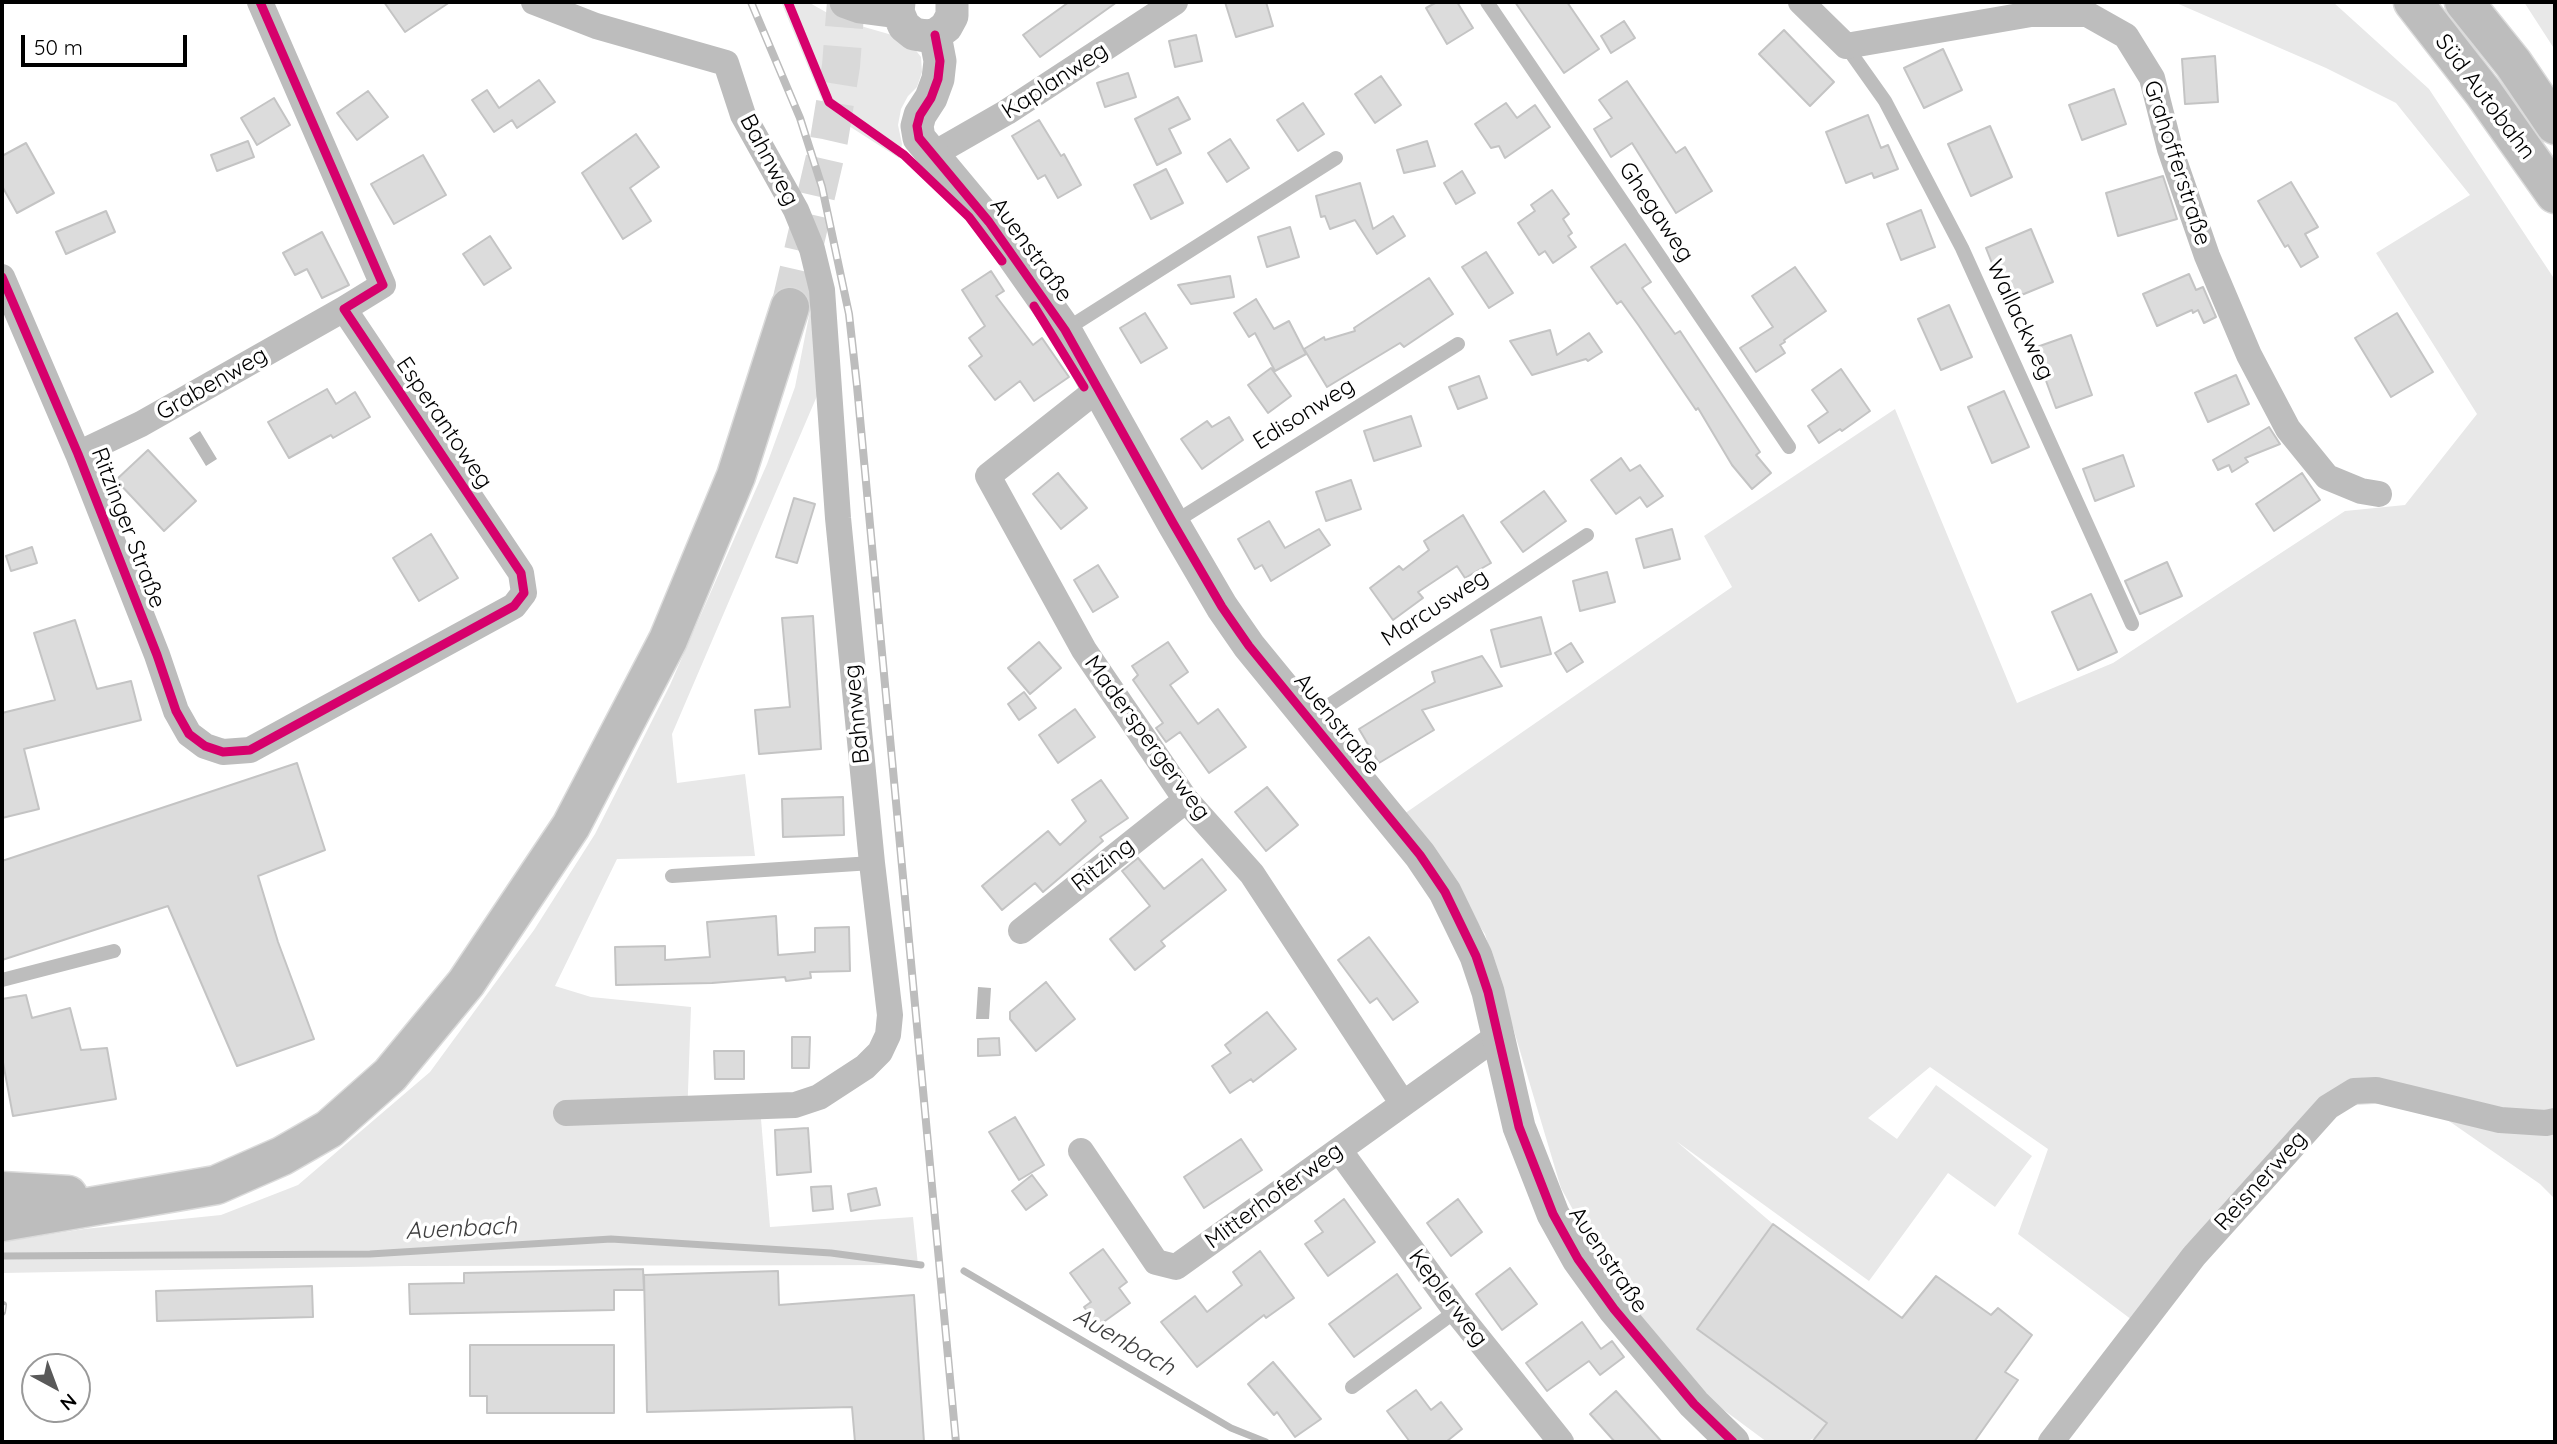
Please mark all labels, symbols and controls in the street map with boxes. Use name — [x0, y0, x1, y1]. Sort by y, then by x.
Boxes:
scale bar — [24, 21, 191, 65]
street label: Süd Autobahn — [2429, 29, 2541, 165]
text: 50 m — [34, 34, 83, 60]
street label: Kaplanweg — [997, 37, 1113, 125]
street label: Grahofferstraße — [2137, 77, 2217, 249]
street label: Bahnweg — [733, 109, 805, 211]
street label: Ghegaweg — [1613, 157, 1699, 267]
street label: Auenstraße — [984, 193, 1078, 307]
street label: Wallackweg — [1980, 256, 2060, 384]
street label: Grabenweg — [152, 341, 272, 427]
street label: Esperantoweg — [390, 352, 498, 494]
street label: Edisonweg — [1248, 372, 1360, 456]
street label: Ritzinger Straße — [85, 444, 171, 612]
street label: Marcusweg — [1376, 563, 1494, 653]
street label: Maderspergerweg — [1078, 650, 1216, 826]
street label: Bahnweg — [838, 663, 876, 765]
street label: Auenstraße — [1288, 668, 1386, 780]
street label: Ritzing — [1066, 832, 1140, 898]
street label: Reisnerweg — [2209, 1125, 2313, 1237]
street label: Mitterhoferweg — [1200, 1137, 1348, 1255]
street label: Auenstraße — [1562, 1202, 1654, 1318]
water label: Auenbach — [405, 1212, 517, 1246]
street label: Keplerweg — [1403, 1244, 1493, 1352]
water label: Auenbach — [1069, 1302, 1179, 1382]
north arrow — [21, 1353, 91, 1423]
text: N — [55, 1389, 82, 1416]

